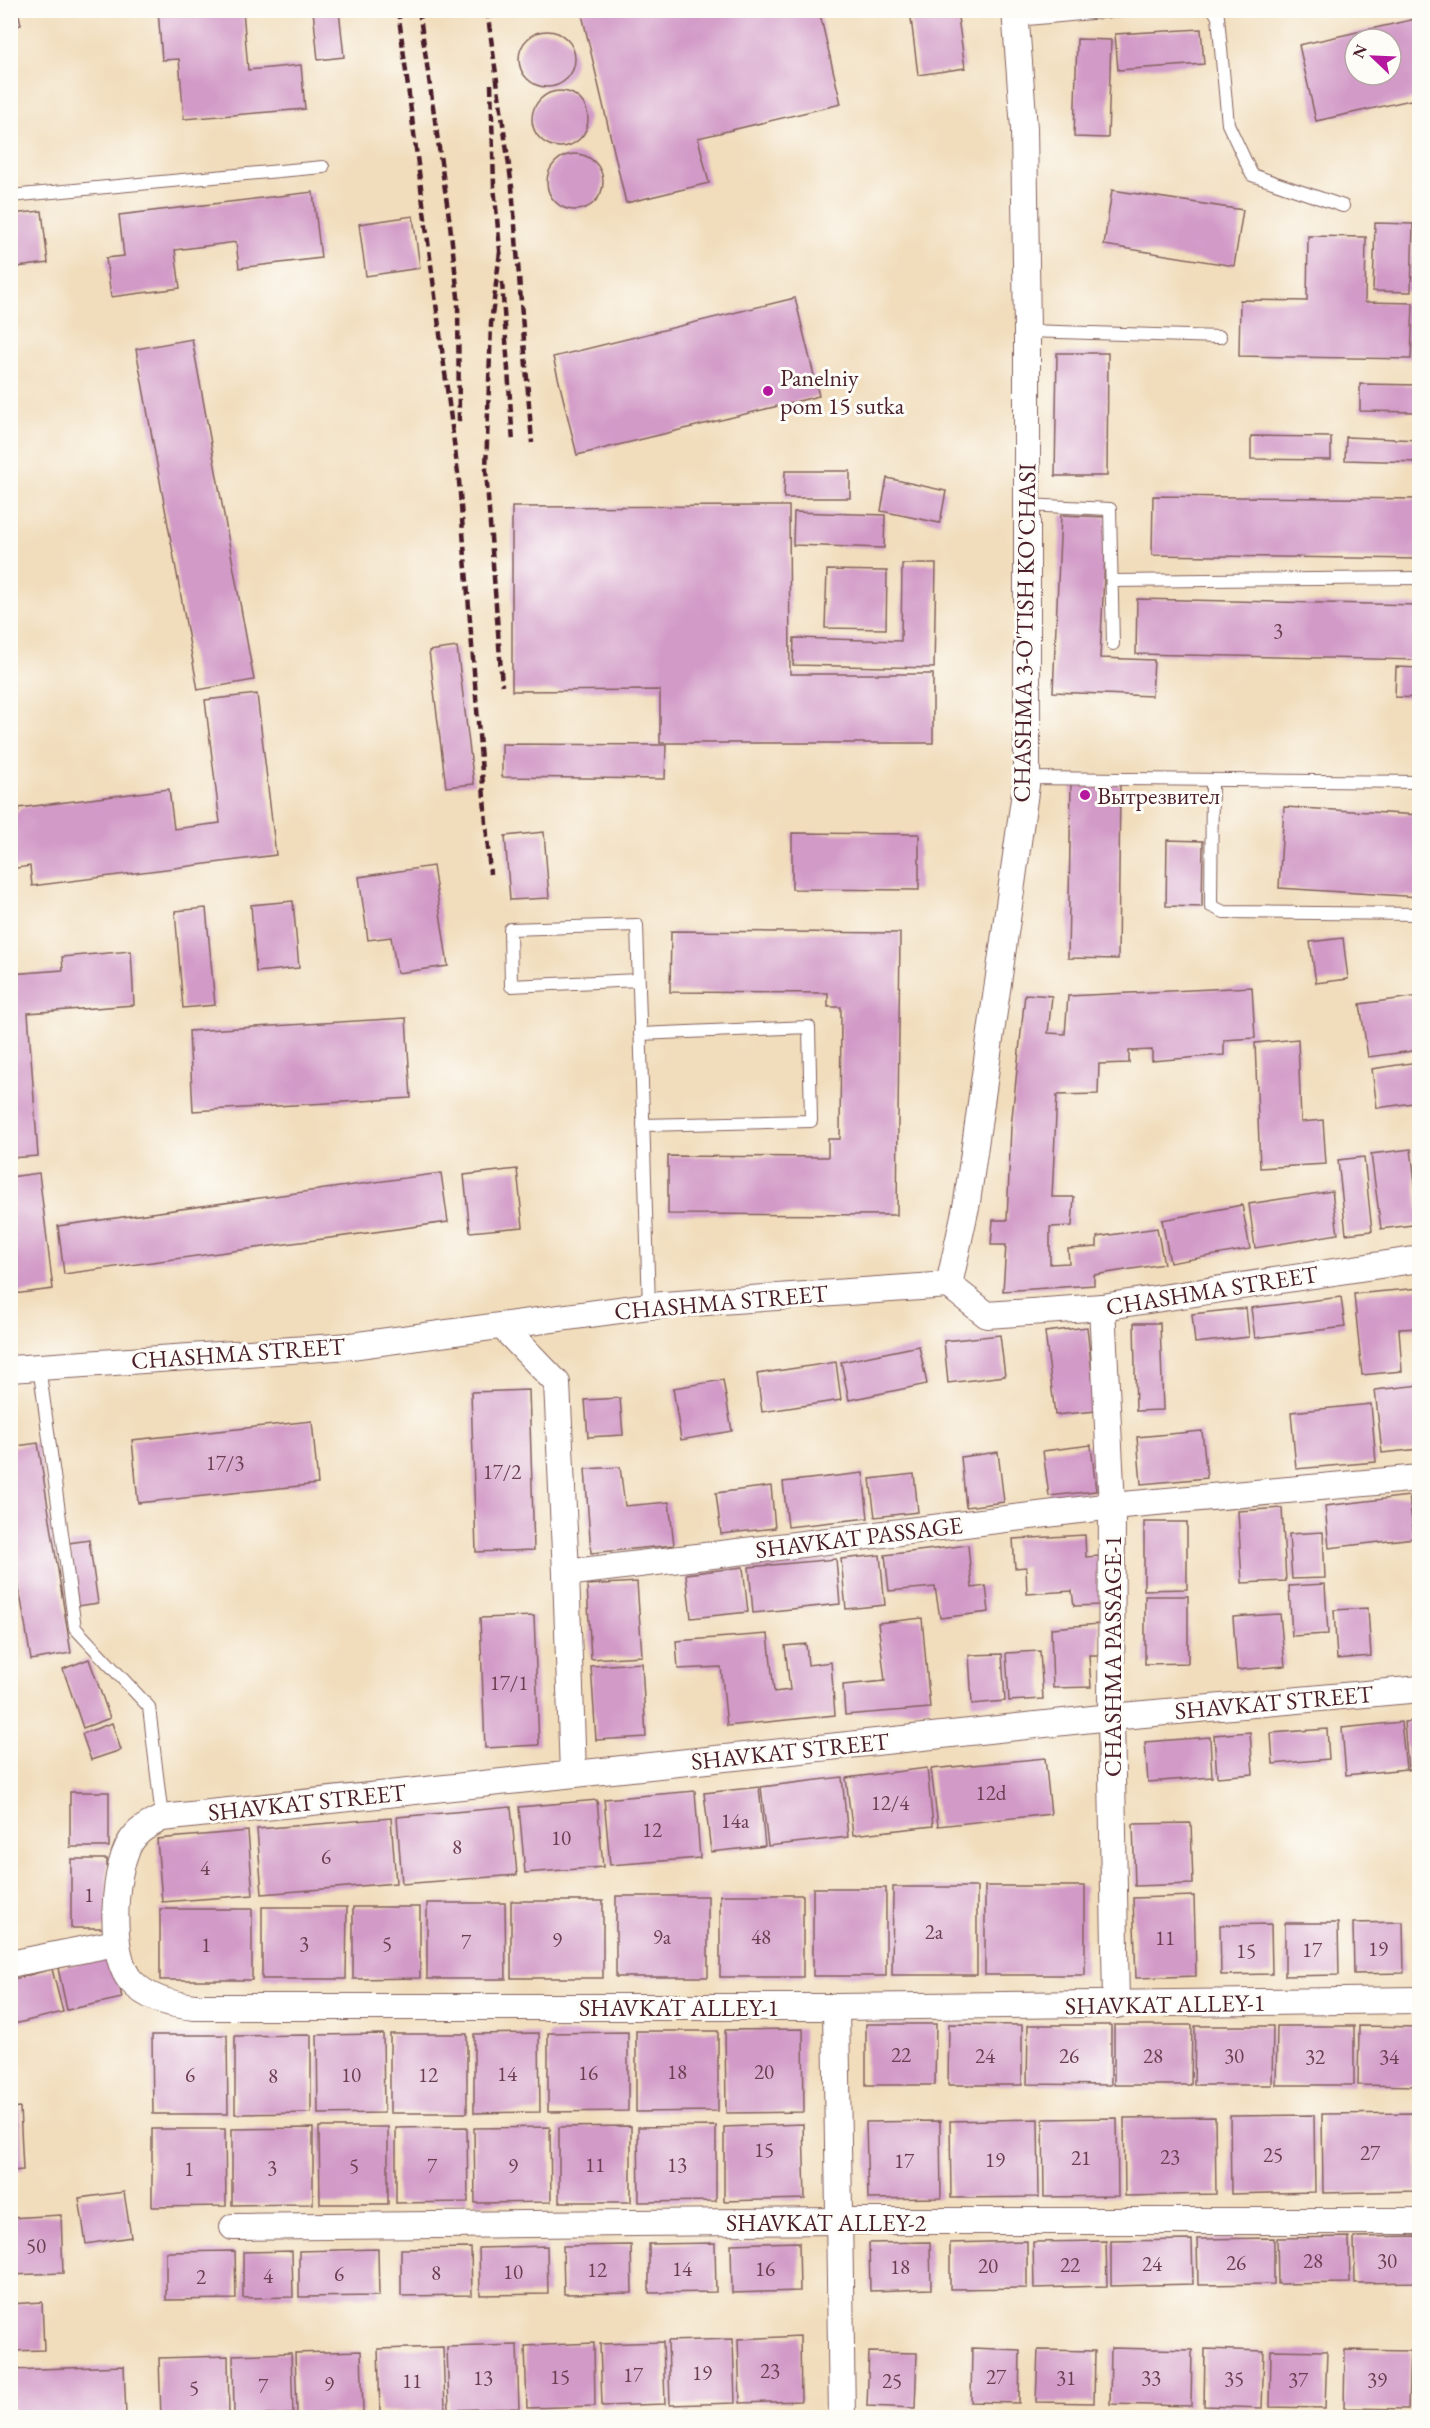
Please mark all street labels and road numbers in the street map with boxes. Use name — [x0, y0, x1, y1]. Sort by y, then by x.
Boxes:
street label: CHASHMA 3-O'TISH KO'CHASI — [1006, 463, 1042, 803]
street label: CHASHMA STREET — [1104, 1258, 1321, 1322]
street label: CHASHMA STREET — [613, 1277, 830, 1327]
street label: CHASHMA STREET — [130, 1330, 347, 1376]
street label: SHAVKAT PASSAGE — [754, 1509, 964, 1565]
street label: CHASHMA PASSAGE-1 — [1097, 1535, 1128, 1777]
street label: SHAVKAT STREET — [1174, 1678, 1375, 1726]
street label: SHAVKAT STREET — [689, 1725, 891, 1777]
street label: SHAVKAT STREET — [206, 1776, 408, 1828]
street label: SHAVKAT ALLEY-1 — [1065, 1987, 1265, 2021]
street label: SHAVKAT ALLEY-1 — [579, 1992, 779, 2023]
street label: SHAVKAT ALLEY-2 — [726, 2207, 927, 2238]

